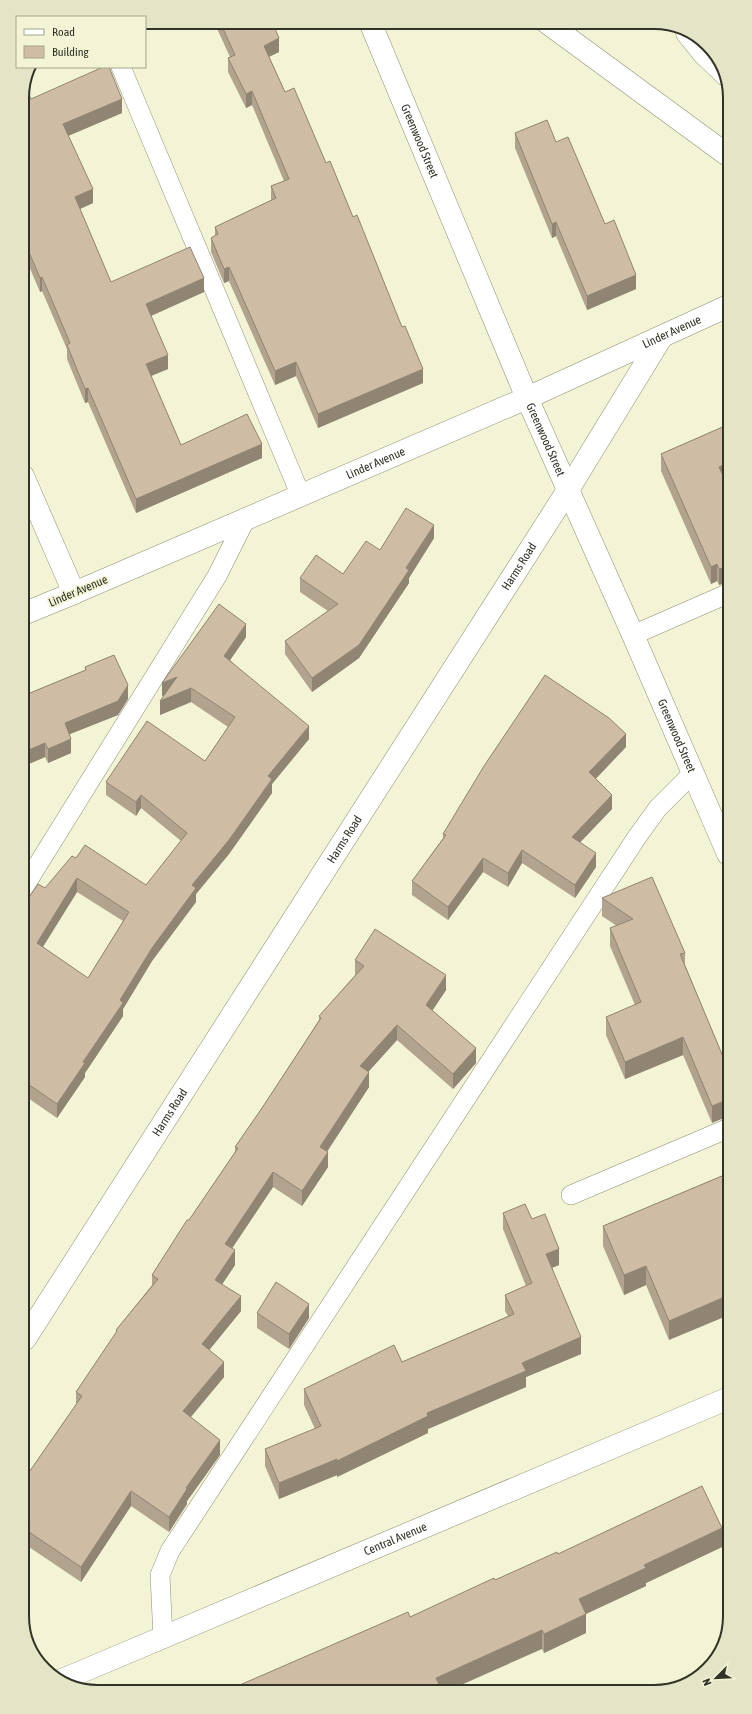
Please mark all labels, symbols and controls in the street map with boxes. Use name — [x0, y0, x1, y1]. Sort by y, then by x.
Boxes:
legend — [16, 16, 146, 68]
text: Road — [52, 25, 75, 39]
text: Building — [52, 45, 90, 59]
street label: Greenwood Street — [398, 102, 442, 181]
street label: Linder Avenue — [640, 312, 703, 351]
street label: Greenwood Street — [523, 401, 568, 479]
street label: Linder Avenue — [344, 444, 407, 482]
street label: Harms Road — [499, 540, 539, 593]
street label: Linder Avenue — [46, 572, 110, 610]
street label: Greenwood Street — [655, 697, 699, 775]
street label: Harms Road — [324, 813, 365, 866]
street label: Harms Road — [150, 1086, 190, 1139]
street label: Central Avenue — [362, 1520, 429, 1559]
north arrow — [696, 1658, 736, 1698]
text: N — [700, 1677, 714, 1687]

